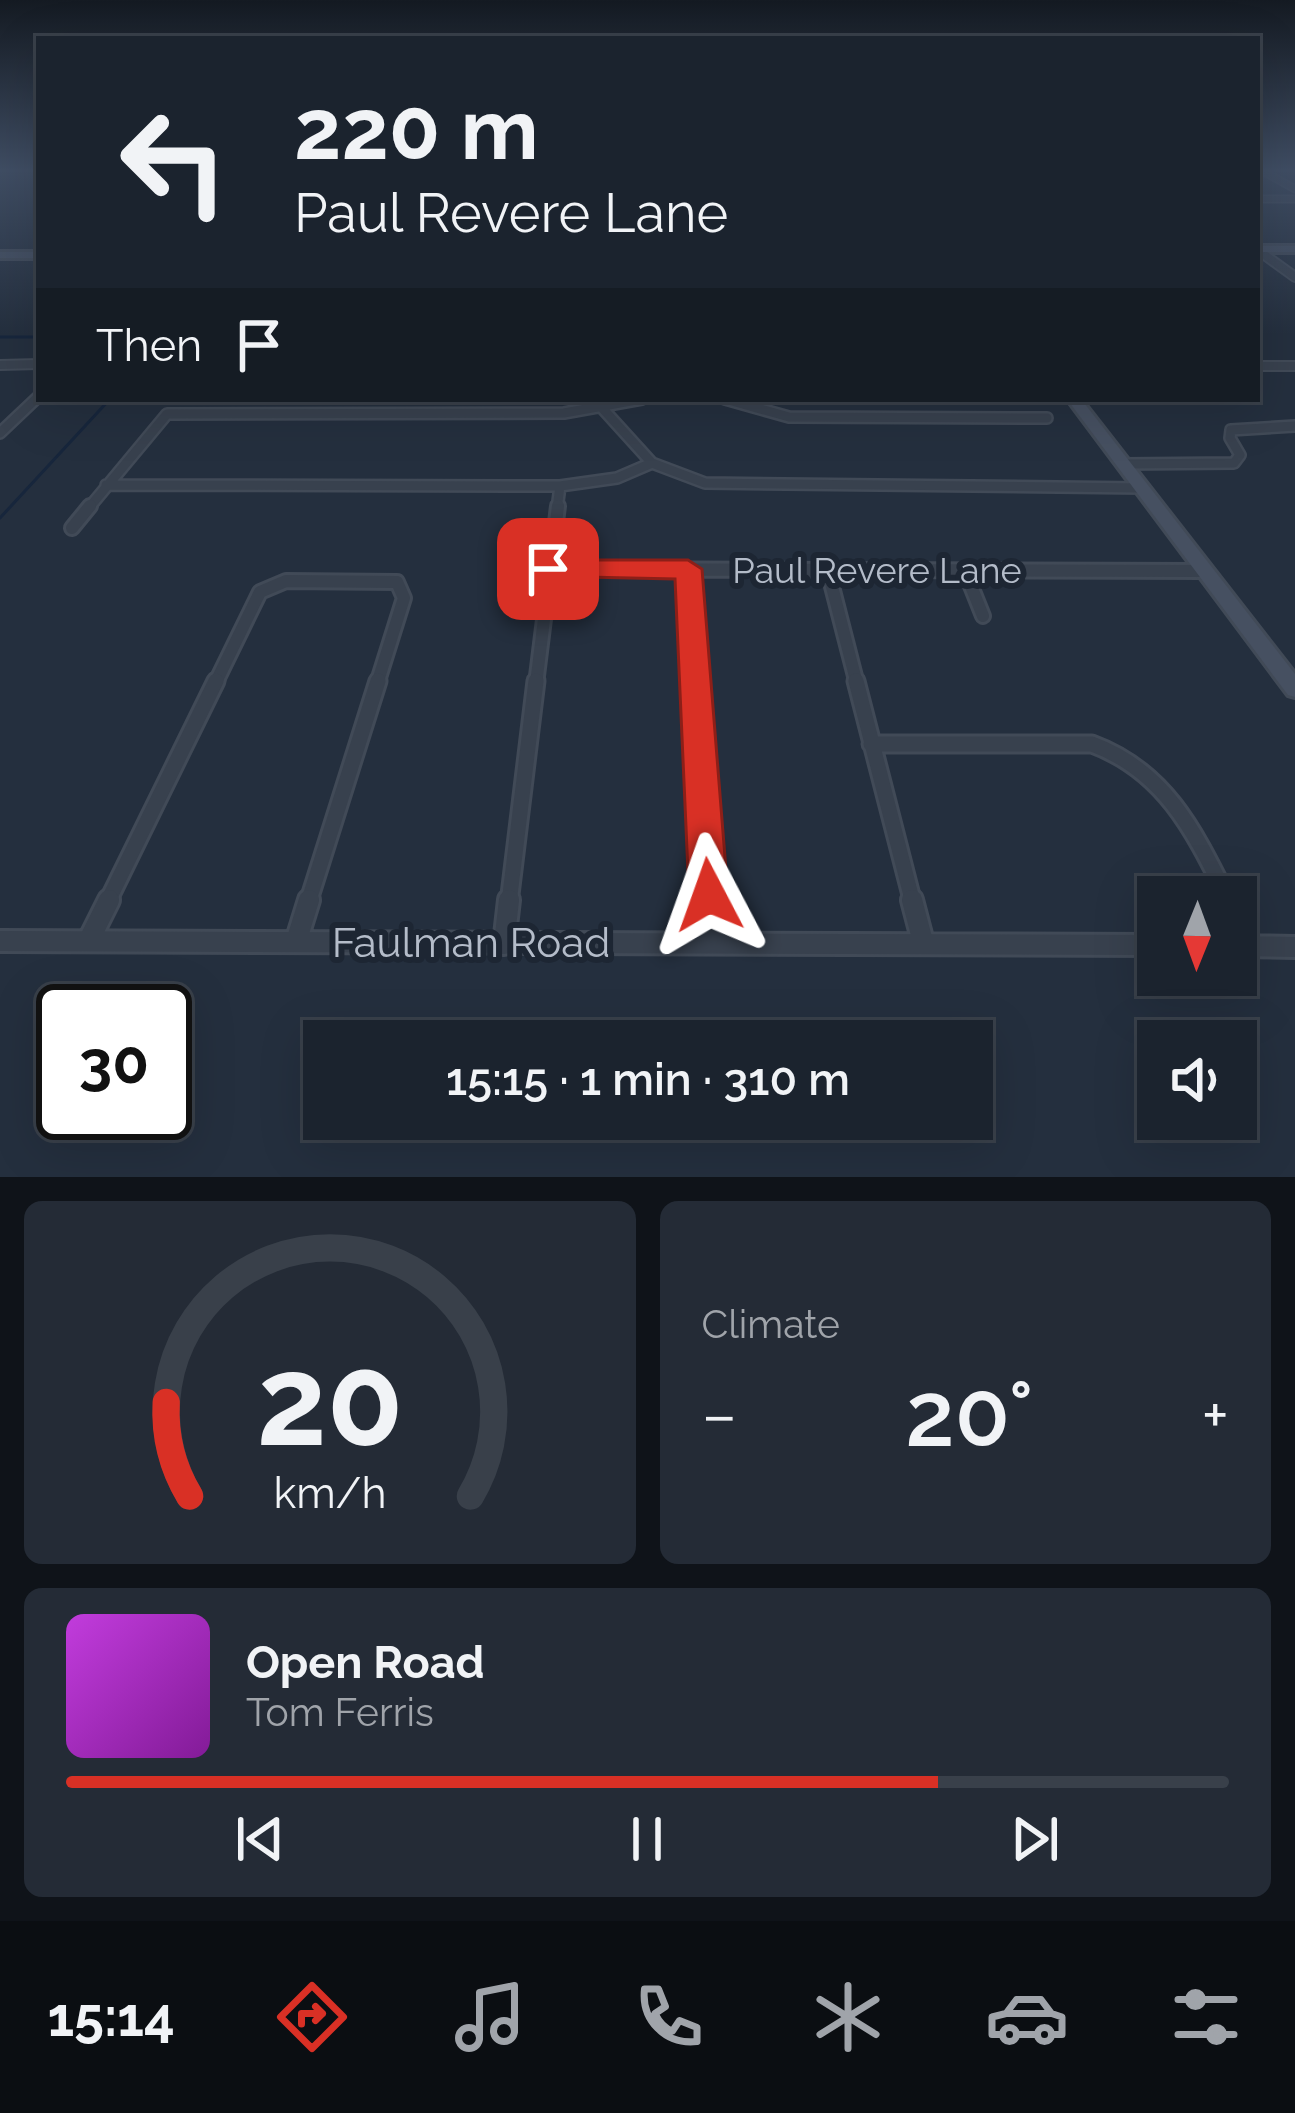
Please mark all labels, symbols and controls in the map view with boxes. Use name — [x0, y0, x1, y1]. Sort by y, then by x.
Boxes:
text: 220 m — [294, 80, 539, 179]
icon: left — [96, 84, 252, 240]
text: Paul Revere Lane — [294, 181, 728, 245]
icon: arrive — [226, 312, 292, 378]
text: Then — [96, 319, 202, 372]
pin — [497, 518, 599, 620]
icon: arrive — [515, 536, 581, 602]
street label: Paul Revere Lane — [732, 549, 1022, 591]
position arrow — [646, 832, 772, 958]
north arrow — [1137, 876, 1257, 996]
map controls — [1137, 876, 1257, 1140]
street label: Faulman Road — [332, 918, 610, 967]
speed limit sign: 30 — [36, 984, 192, 1140]
button: sound — [1137, 1020, 1257, 1140]
text: 15:15 · 1 min · 310 m — [446, 1053, 850, 1106]
text: Climate — [702, 1301, 840, 1347]
text: 20 — [256, 1328, 403, 1474]
text: 20° — [905, 1361, 1033, 1467]
text: − — [702, 1376, 737, 1453]
text: + — [1202, 1376, 1229, 1453]
text: km/h — [273, 1467, 386, 1517]
text: Open Road — [246, 1636, 485, 1689]
text: Tom Ferris — [246, 1689, 434, 1735]
icon: previous — [227, 1806, 293, 1872]
icon: pause — [614, 1806, 680, 1872]
icon: next — [1002, 1806, 1068, 1872]
icon: directions — [270, 1975, 354, 2059]
icon: music — [448, 1975, 532, 2059]
icon: phone — [627, 1975, 711, 2059]
icon: climate — [806, 1975, 890, 2059]
icon: car — [985, 1975, 1069, 2059]
icon: filters — [1164, 1975, 1248, 2059]
text: 15:14 — [47, 1985, 175, 2049]

